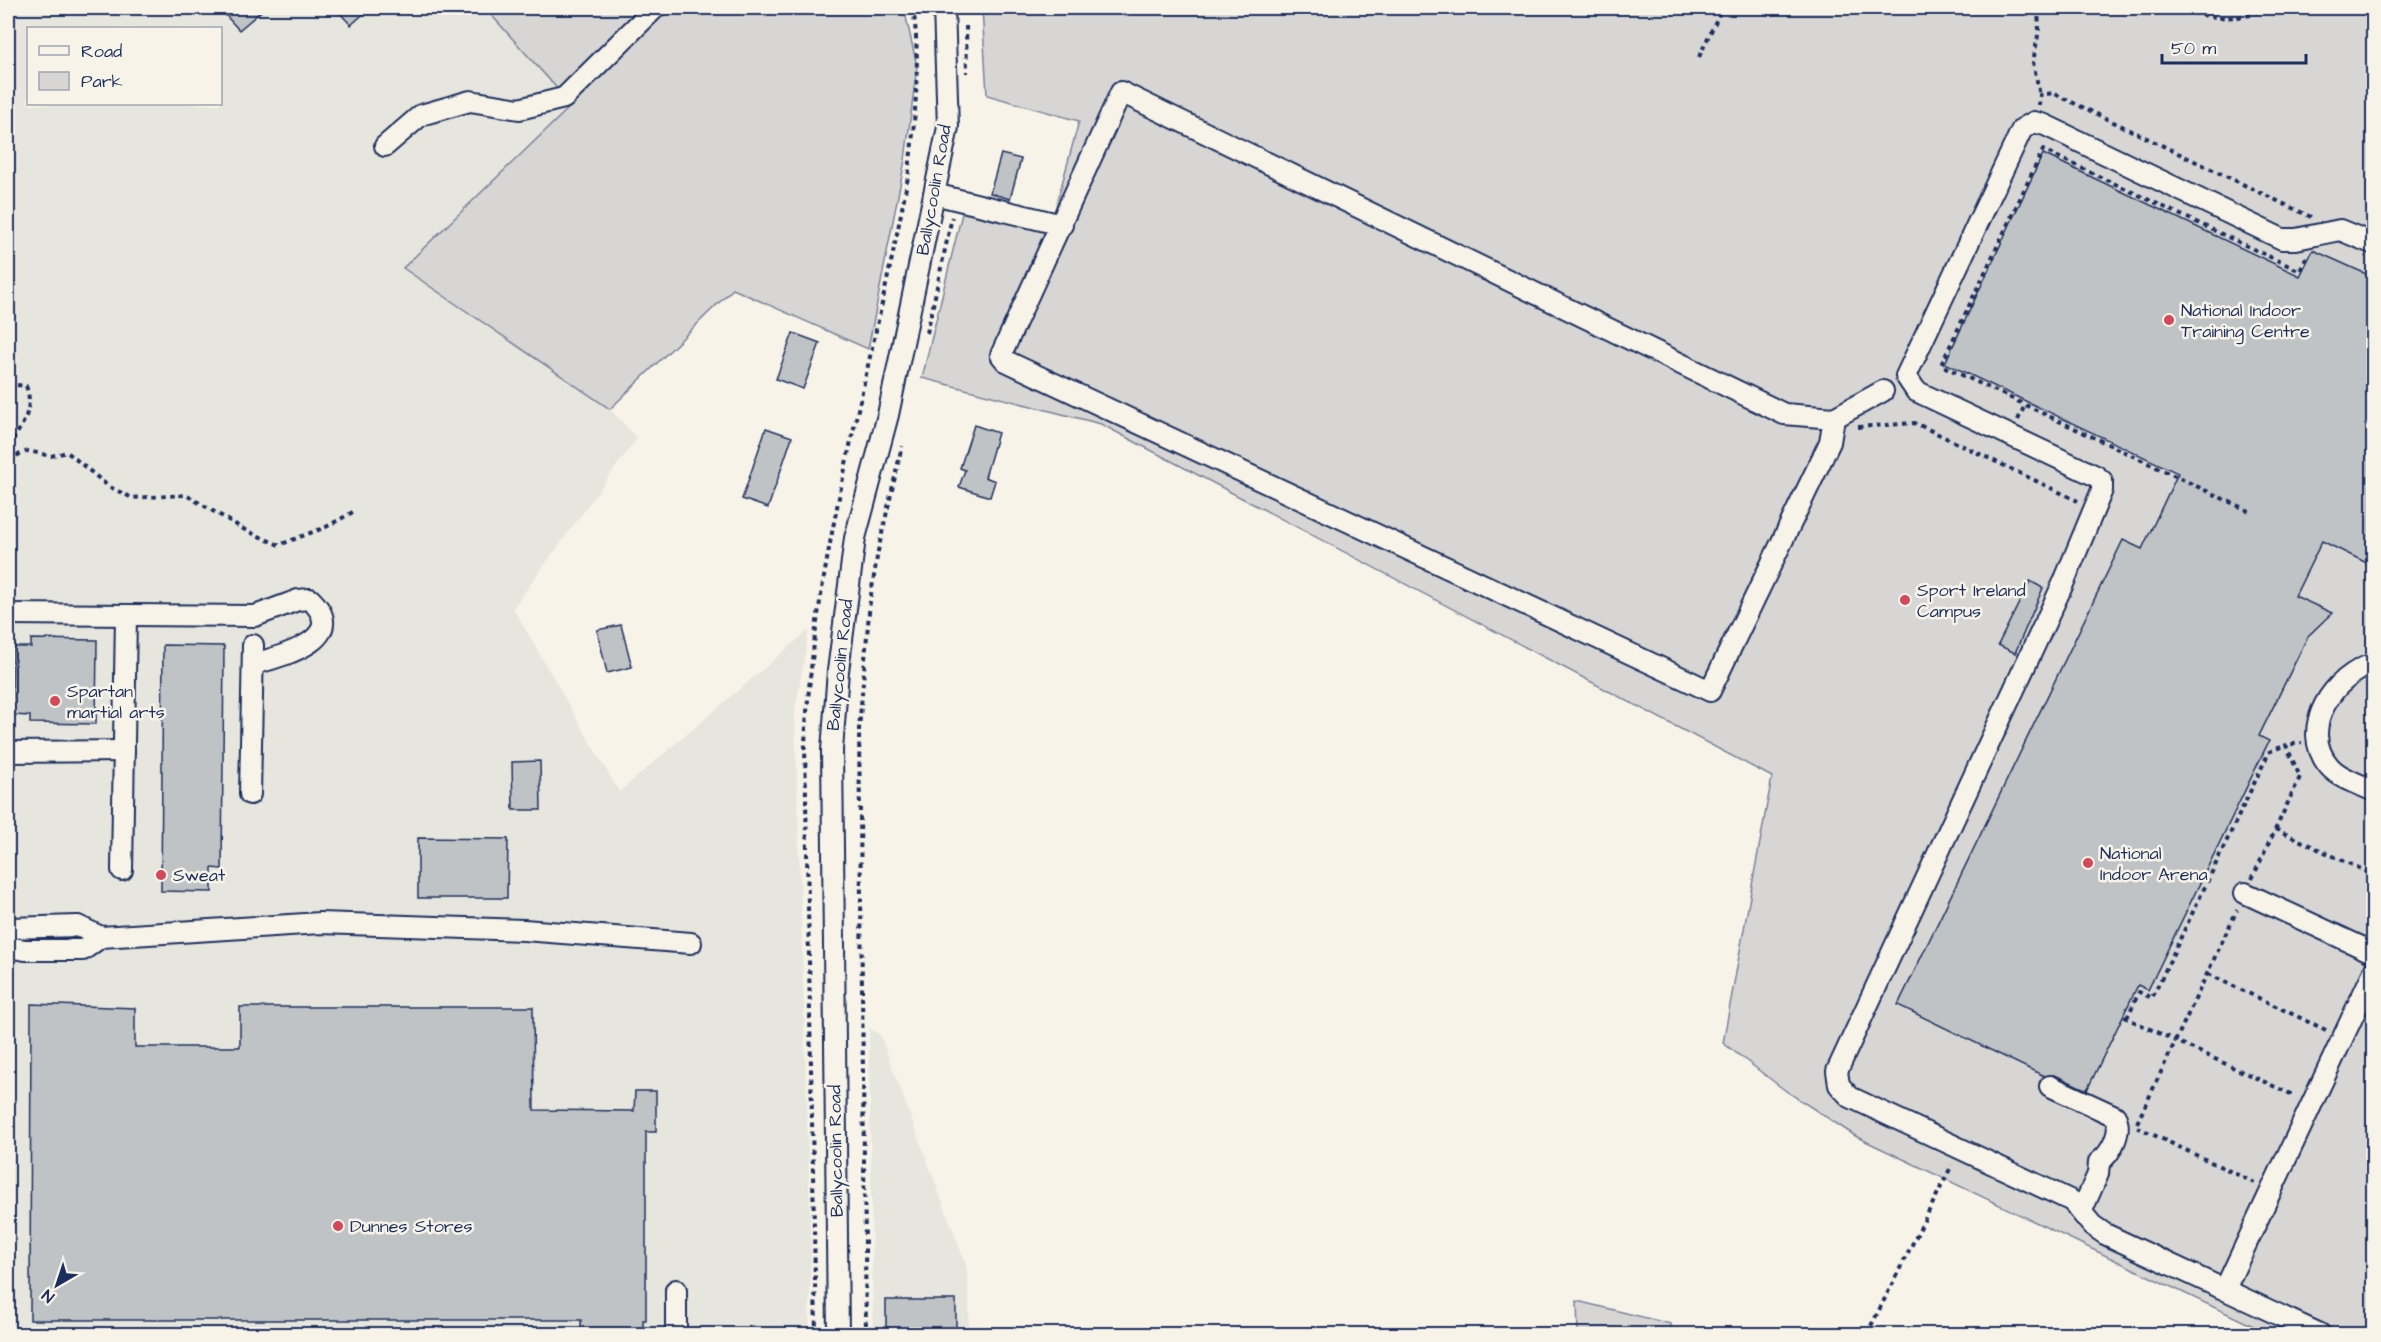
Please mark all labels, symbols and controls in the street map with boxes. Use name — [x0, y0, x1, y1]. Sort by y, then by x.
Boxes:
legend — [27, 27, 222, 105]
scale bar — [2162, 27, 2306, 65]
text: 50 m — [2171, 36, 2216, 61]
text: Road — [81, 39, 122, 64]
text: Park — [81, 69, 123, 94]
street label: Ballycoolin Road — [910, 123, 959, 257]
place label: National Indoor Training Centre — [2181, 298, 2310, 345]
marker: National Indoor Training Centre — [2162, 313, 2176, 327]
place label: Sport Ireland Campus — [1917, 578, 2026, 624]
marker: Sport Ireland Campus — [1898, 593, 1912, 607]
street label: Ballycoolin Road — [821, 598, 860, 732]
place label: Spartan martial arts — [67, 679, 165, 725]
marker: Spartan martial arts — [48, 694, 62, 708]
place label: National Indoor Arena — [2100, 841, 2208, 887]
marker: National Indoor Arena — [2081, 856, 2095, 870]
place label: Sweat — [173, 863, 226, 888]
marker: Sweat — [154, 868, 168, 882]
street label: Ballycoolin Road — [822, 1085, 851, 1217]
place label: Dunnes Stores — [350, 1214, 472, 1239]
marker: Dunnes Stores — [331, 1219, 345, 1233]
north arrow — [27, 1255, 87, 1315]
text: N — [37, 1284, 59, 1308]

